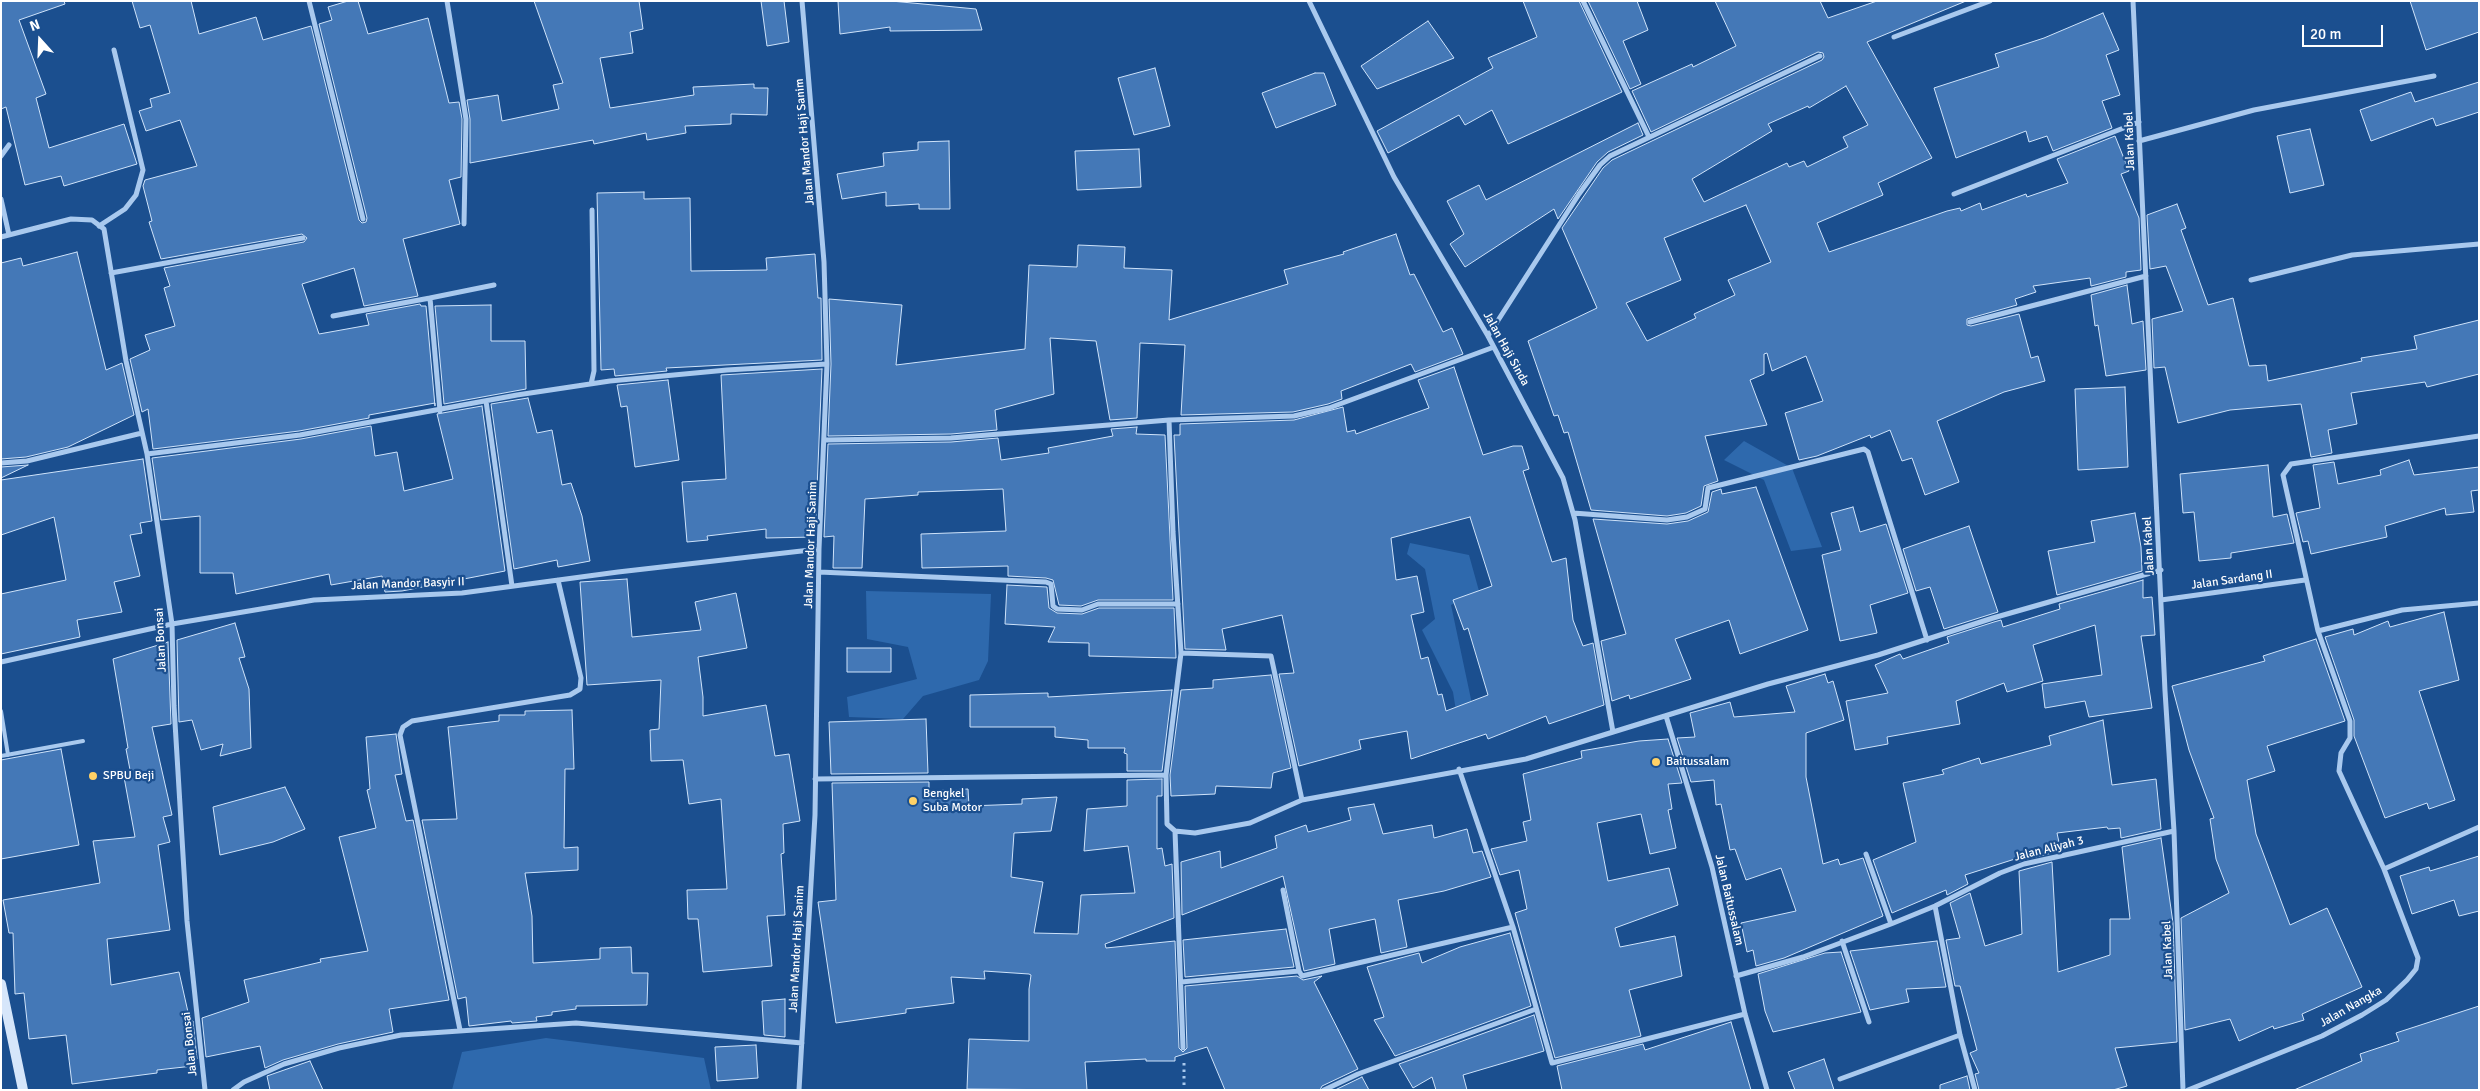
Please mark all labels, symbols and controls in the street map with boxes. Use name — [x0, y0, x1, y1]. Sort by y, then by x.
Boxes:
north arrow — [15, 15, 65, 65]
scale bar — [2305, 15, 2386, 47]
text: N — [27, 16, 42, 35]
text: 20 m — [2310, 25, 2341, 43]
street label: Jalan Mandor Haji Sanim — [792, 78, 818, 206]
street label: Jalan Kabel — [2122, 111, 2138, 171]
street label: Jalan Haji Sinda — [1480, 310, 1532, 388]
street label: Jalan Mandor Haji Sanim — [802, 481, 820, 609]
street label: Jalan Kabel — [2140, 516, 2158, 576]
street label: Jalan Sardang II — [2190, 567, 2274, 593]
street label: Jalan Mandor Basyir II — [351, 575, 465, 593]
street label: Jalan Bonsai — [152, 607, 170, 673]
place label: Baitussalam — [1666, 755, 1729, 769]
marker: Baitussalam — [1650, 756, 1662, 768]
place label: SPBU Beji — [103, 769, 154, 783]
marker: SPBU Beji — [87, 770, 99, 782]
place label: Bengkel Suba Motor — [923, 787, 982, 815]
marker: Bengkel Suba Motor — [907, 795, 919, 807]
street label: Jalan Aliyah 3 — [2013, 833, 2085, 865]
street label: Jalan Baitussalam — [1712, 853, 1746, 947]
street label: Jalan Mandor Haji Sanim — [786, 885, 808, 1013]
street label: Jalan Kabel — [2160, 920, 2176, 980]
street label: Jalan Nangka — [2317, 983, 2385, 1031]
street label: Jalan Bonsai — [179, 1011, 201, 1077]

